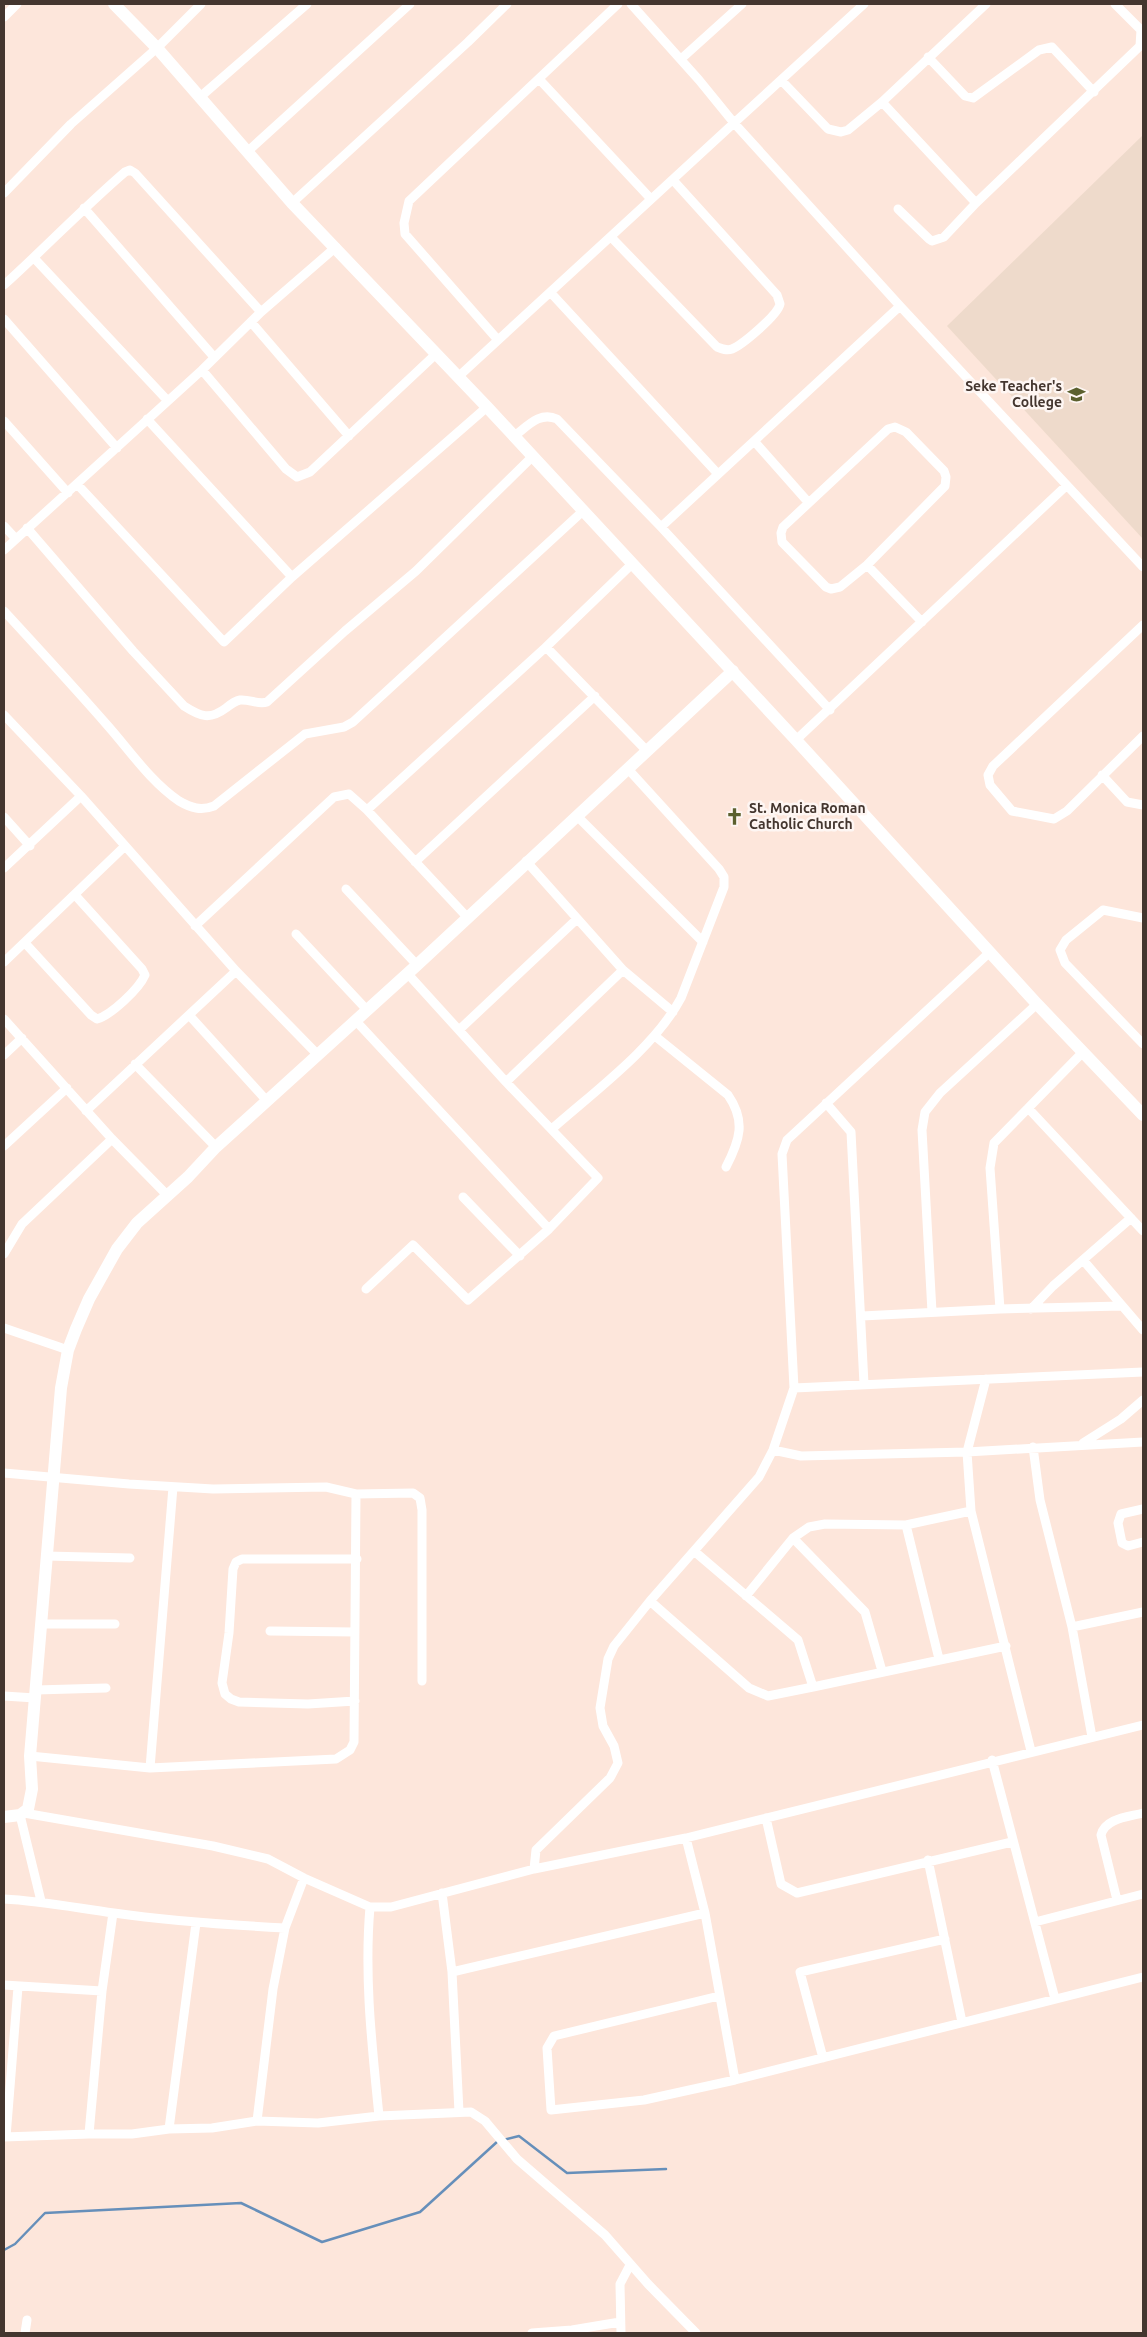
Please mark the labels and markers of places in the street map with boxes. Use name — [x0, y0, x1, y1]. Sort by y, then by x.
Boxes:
place label: Seke Teacher's College — [965, 378, 1062, 410]
school or university icon: Seke Teacher's College — [1066, 384, 1086, 404]
place label: St. Monica Roman Catholic Church — [749, 800, 866, 832]
church icon: St. Monica Roman Catholic Church — [725, 806, 745, 826]

